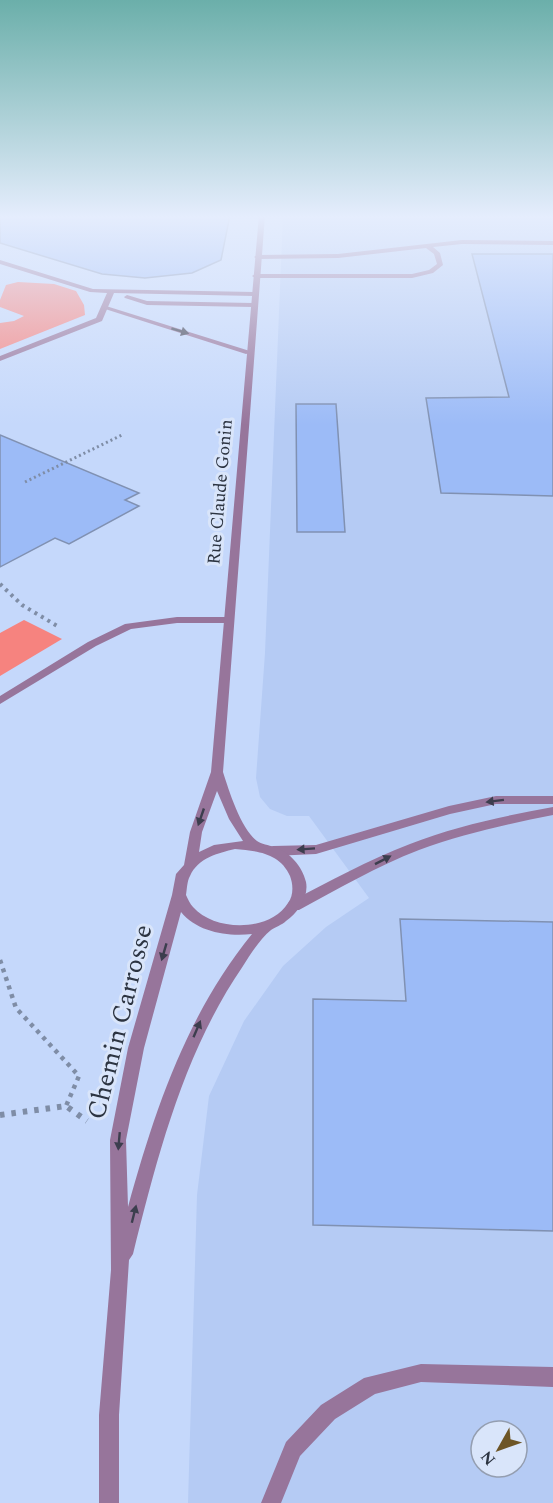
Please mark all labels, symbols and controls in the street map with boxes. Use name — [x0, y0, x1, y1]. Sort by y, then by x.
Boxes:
one-way arrow — [171, 327, 189, 336]
street label: Rue Claude Gonin — [200, 418, 240, 566]
one-way arrow — [485, 797, 504, 806]
one-way arrow — [196, 808, 205, 826]
one-way arrow — [297, 844, 316, 854]
one-way arrow — [375, 856, 392, 865]
street label: Chemin Carrosse — [76, 920, 164, 1124]
one-way arrow — [159, 943, 168, 961]
one-way arrow — [192, 1020, 202, 1038]
one-way arrow — [114, 1132, 124, 1151]
one-way arrow — [130, 1204, 140, 1223]
north arrow — [469, 1419, 529, 1479]
text: N — [475, 1445, 502, 1471]

